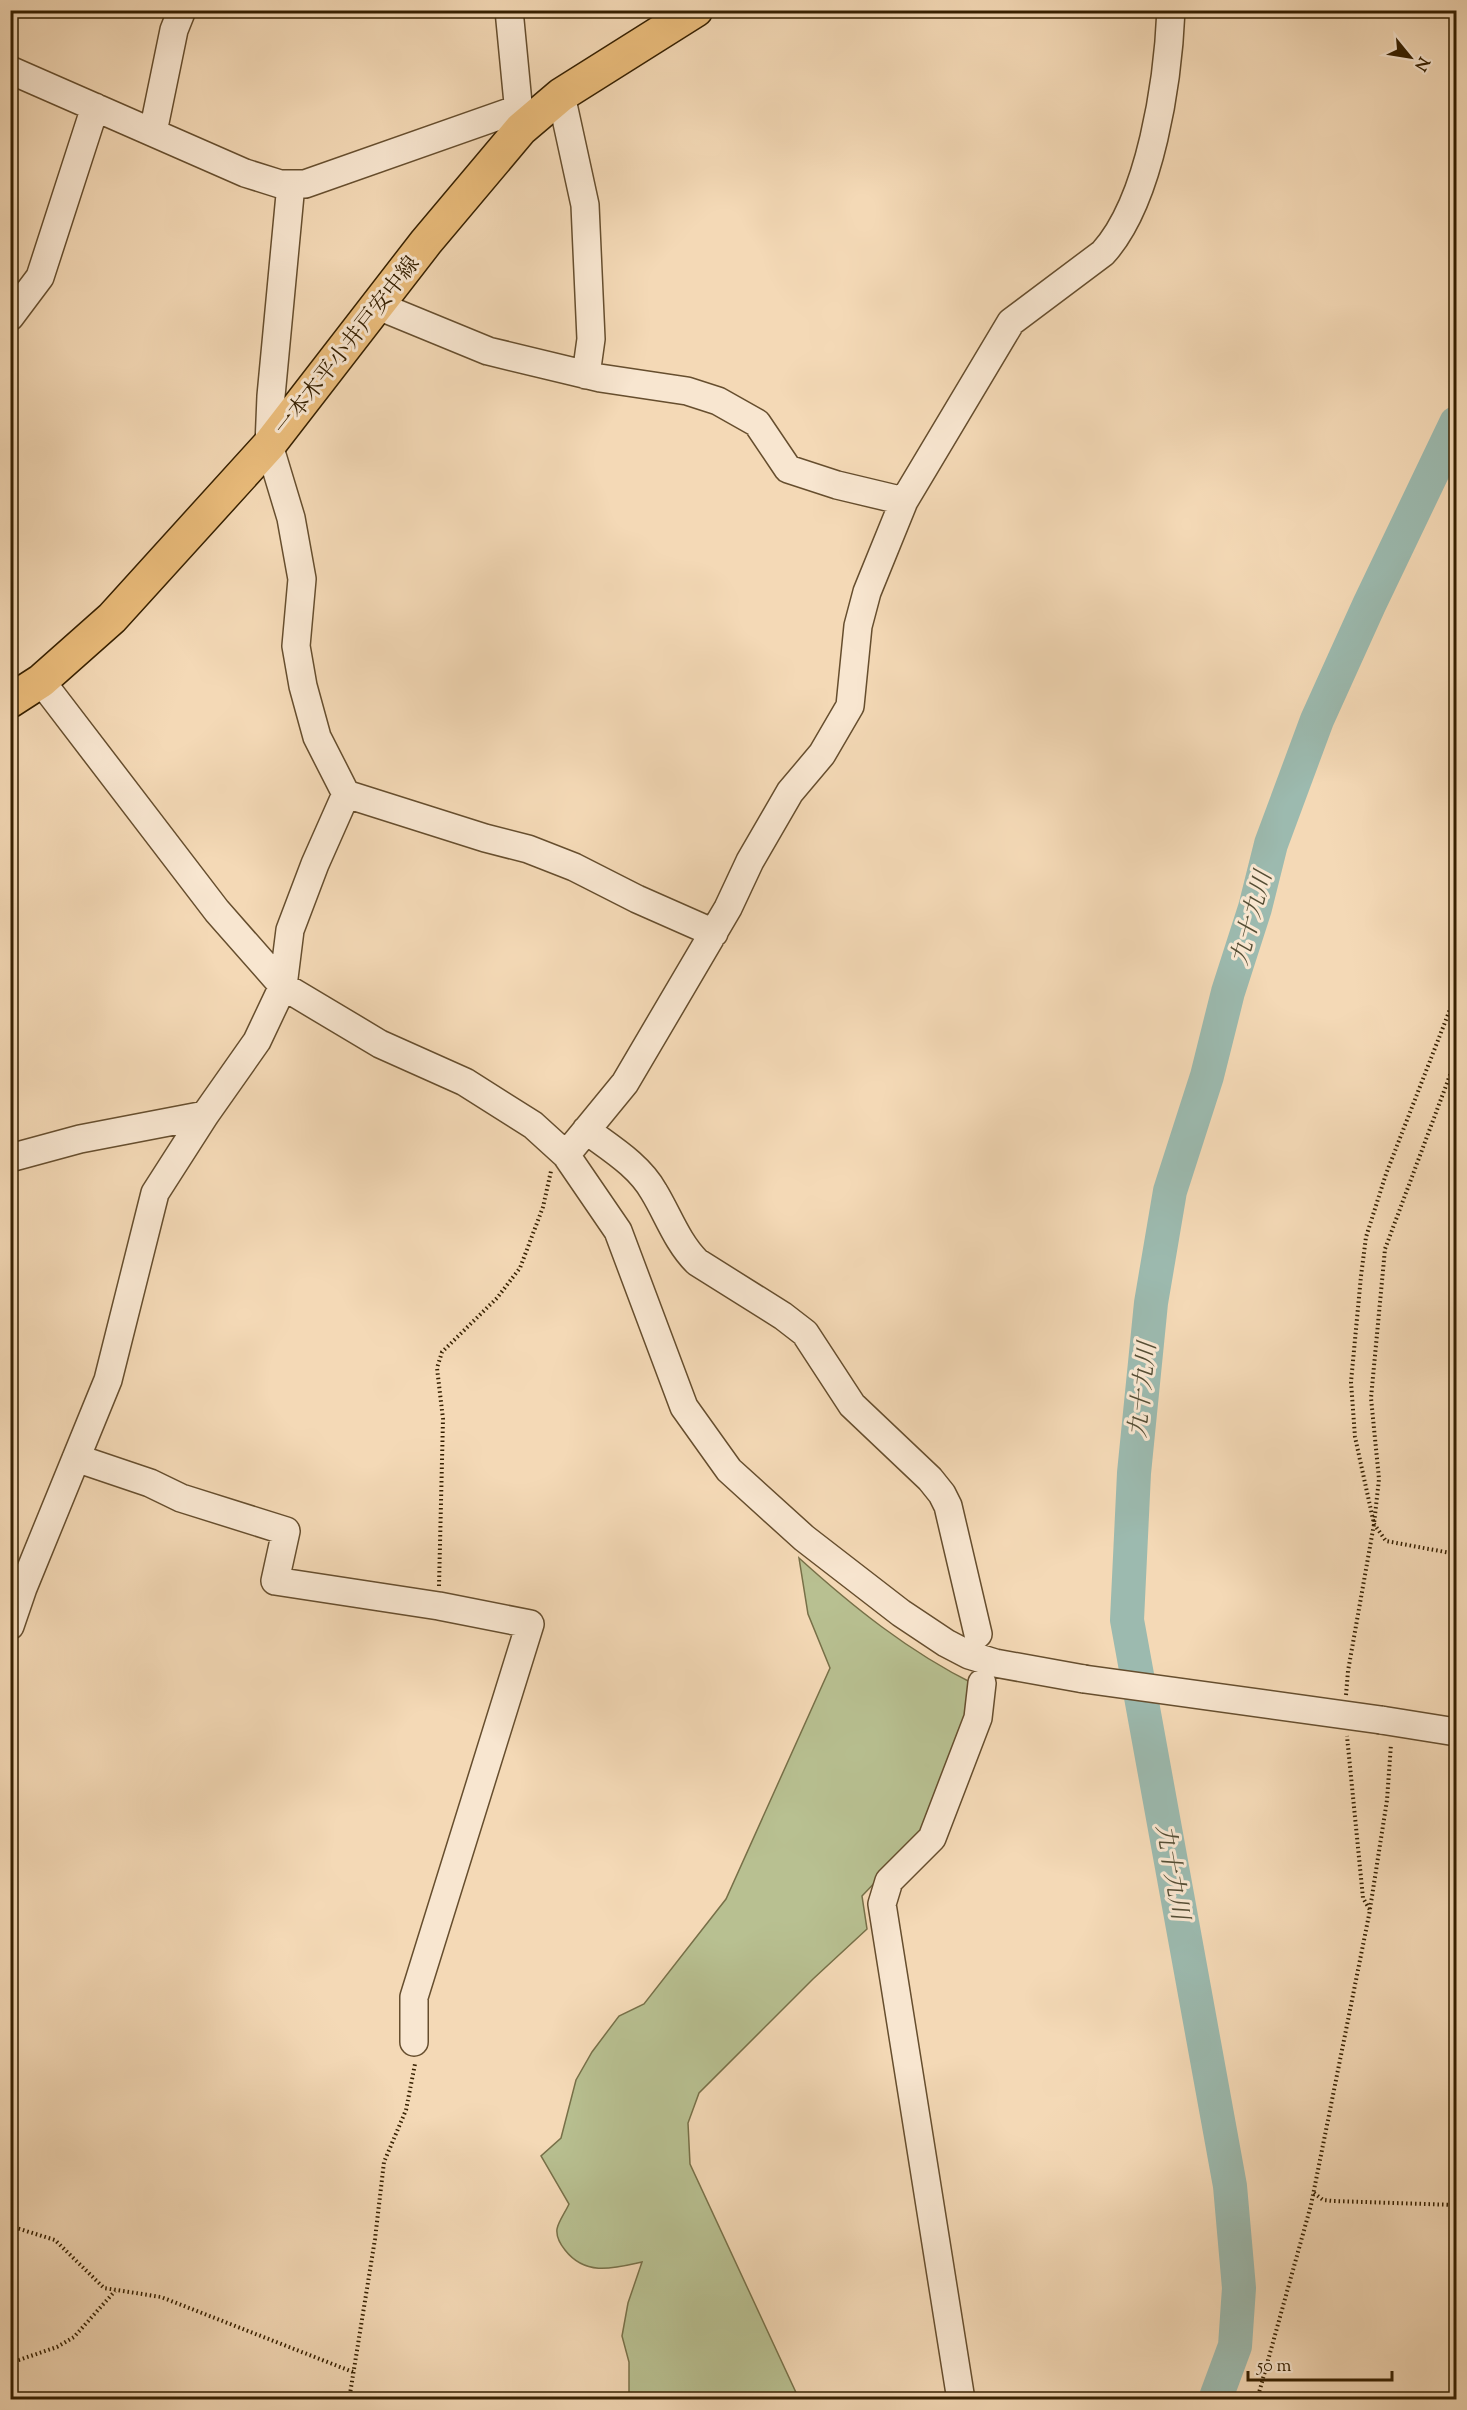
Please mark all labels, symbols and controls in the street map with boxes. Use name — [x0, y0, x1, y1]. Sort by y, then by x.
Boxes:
north arrow — [1380, 27, 1440, 87]
text: N — [1408, 52, 1434, 75]
street label: 一本木平小井戸安中線 — [268, 250, 429, 443]
water label: 九十九川 — [1224, 865, 1283, 969]
water label: 九十九川 — [1122, 1338, 1166, 1440]
water label: 九十九川 — [1146, 1822, 1197, 1926]
scale bar — [1248, 2344, 1392, 2382]
text: 50 m — [1256, 2354, 1292, 2380]

